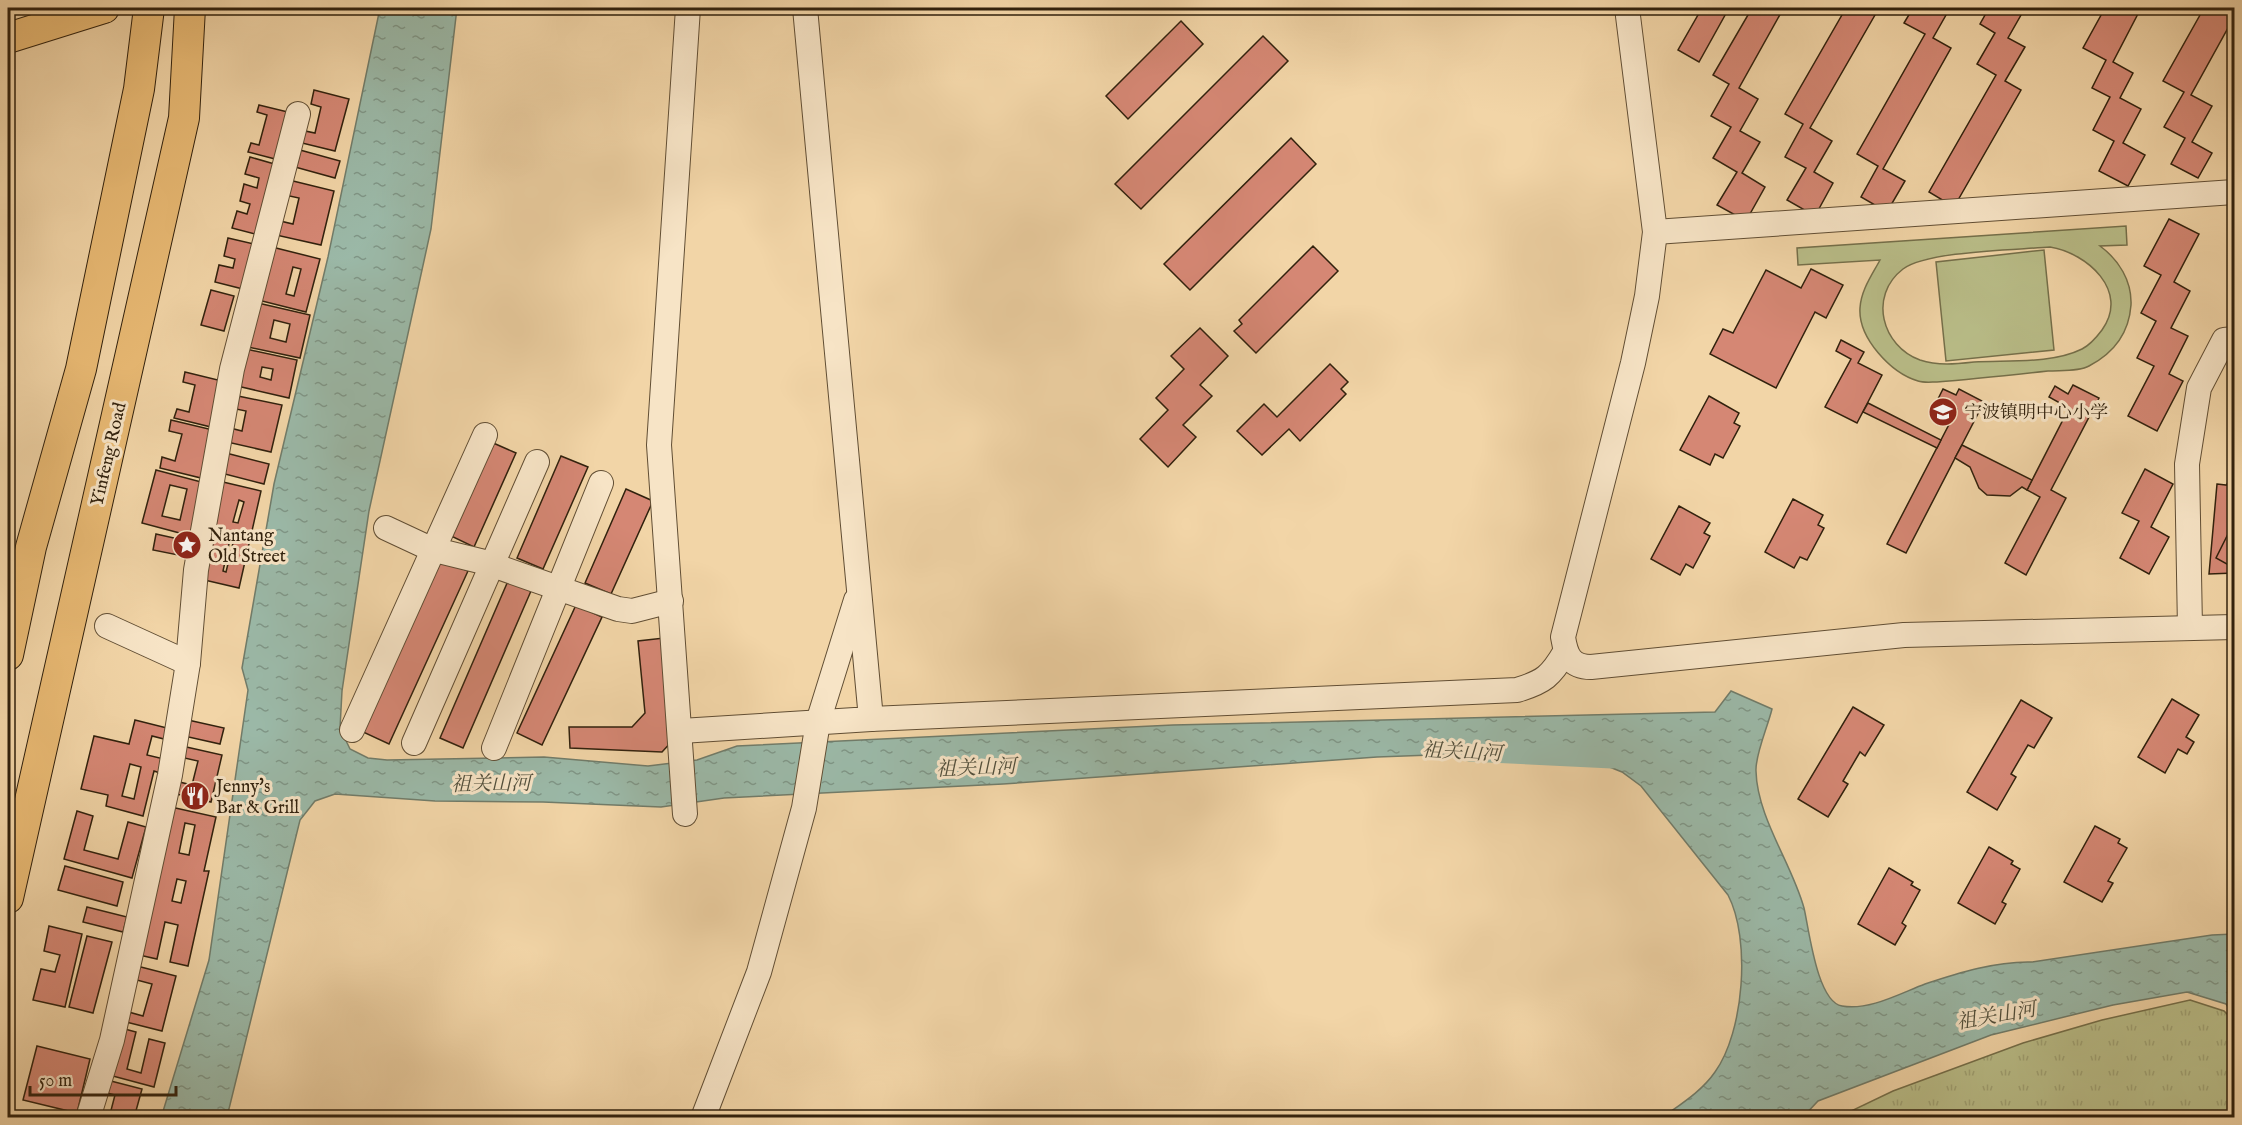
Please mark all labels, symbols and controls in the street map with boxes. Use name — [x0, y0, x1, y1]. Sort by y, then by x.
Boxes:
school or university icon: 宁波镇明中心小学 — [1927, 396, 1959, 428]
street label: Yinfeng Road — [86, 400, 133, 508]
place label: 宁波镇明中心小学 — [1964, 402, 2108, 425]
place label: Nantang Old Street — [208, 525, 286, 569]
place icon: Nantang Old Street — [171, 529, 203, 561]
water label: 祖关山河 — [1421, 738, 1506, 767]
water label: 祖关山河 — [936, 755, 1019, 782]
water label: 祖关山河 — [451, 771, 534, 798]
place label: Jenny's Bar & Grill — [214, 776, 299, 820]
restaurant icon: Jenny's Bar & Grill — [179, 780, 211, 812]
water label: 祖关山河 — [1955, 997, 2041, 1036]
scale bar — [30, 1059, 176, 1097]
text: 50 m — [39, 1070, 72, 1093]

